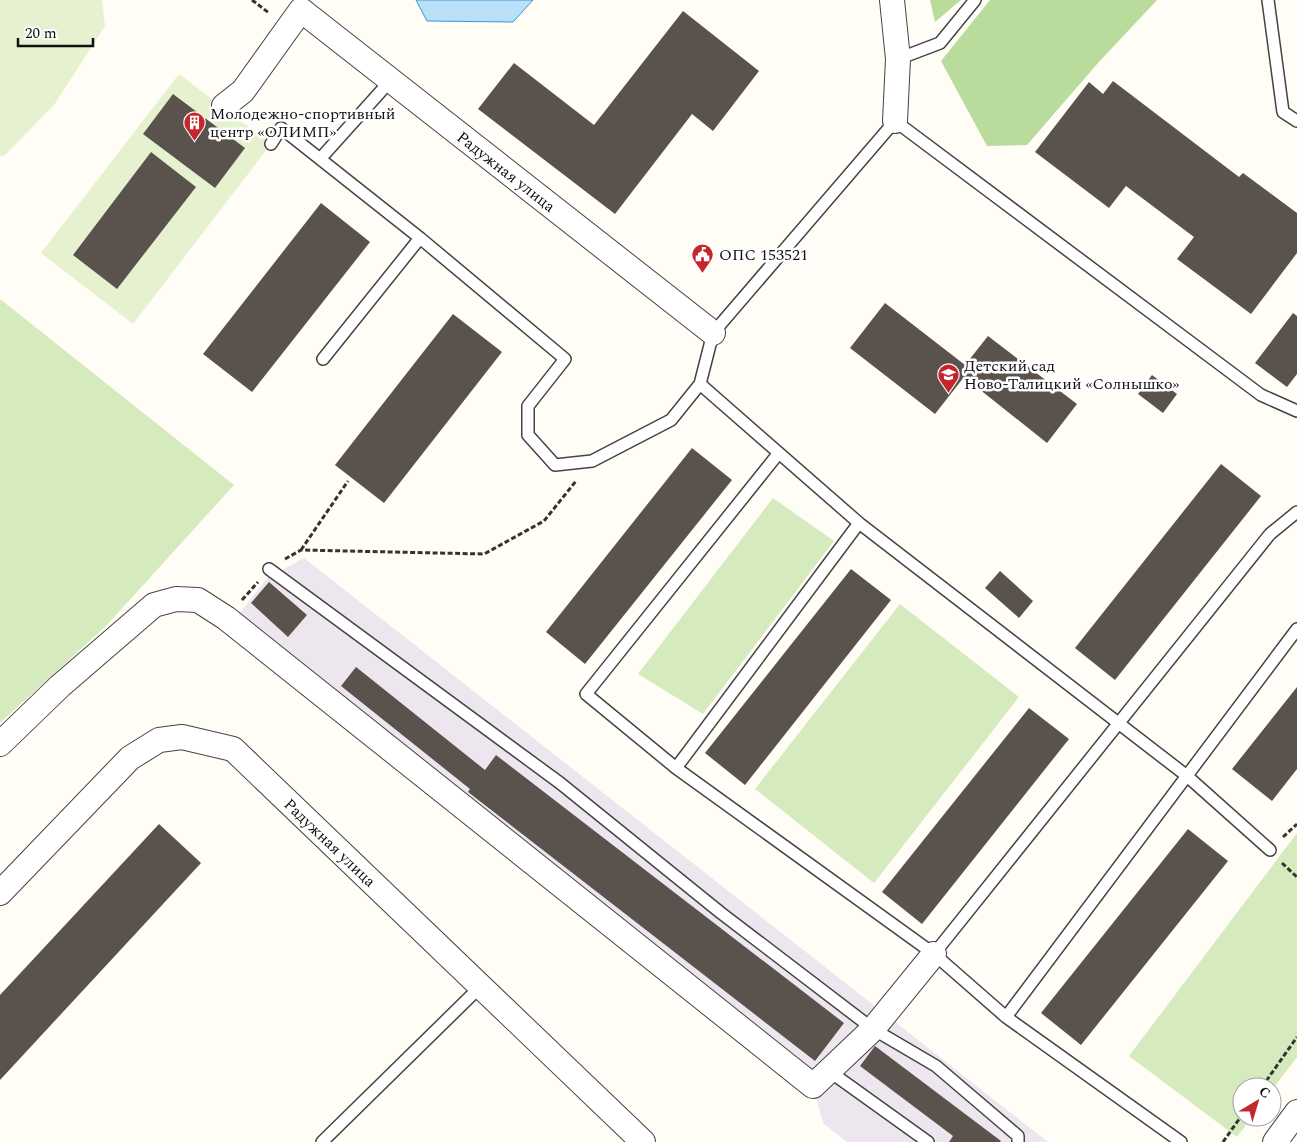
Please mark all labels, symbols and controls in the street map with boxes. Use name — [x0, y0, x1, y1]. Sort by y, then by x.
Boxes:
scale bar — [18, 15, 92, 47]
text: 20 m — [25, 22, 57, 45]
place label: Молодежно-спортивный центр «ОЛИМП» — [210, 102, 395, 144]
building icon: Молодежно-спортивный центр «ОЛИМП» — [182, 110, 206, 141]
street label: Радужная улица — [451, 126, 560, 218]
public building icon: ОПС 153521 — [691, 242, 715, 273]
place label: ОПС 153521 — [719, 243, 808, 267]
place label: Детский сад Ново-Талицкий «Солнышко» — [964, 354, 1180, 396]
school or university icon: Детский сад Ново-Талицкий «Солнышко» — [936, 362, 960, 393]
street label: Радужная улица — [278, 793, 381, 893]
north arrow — [1232, 1077, 1282, 1127]
text: С — [1254, 1081, 1275, 1103]

